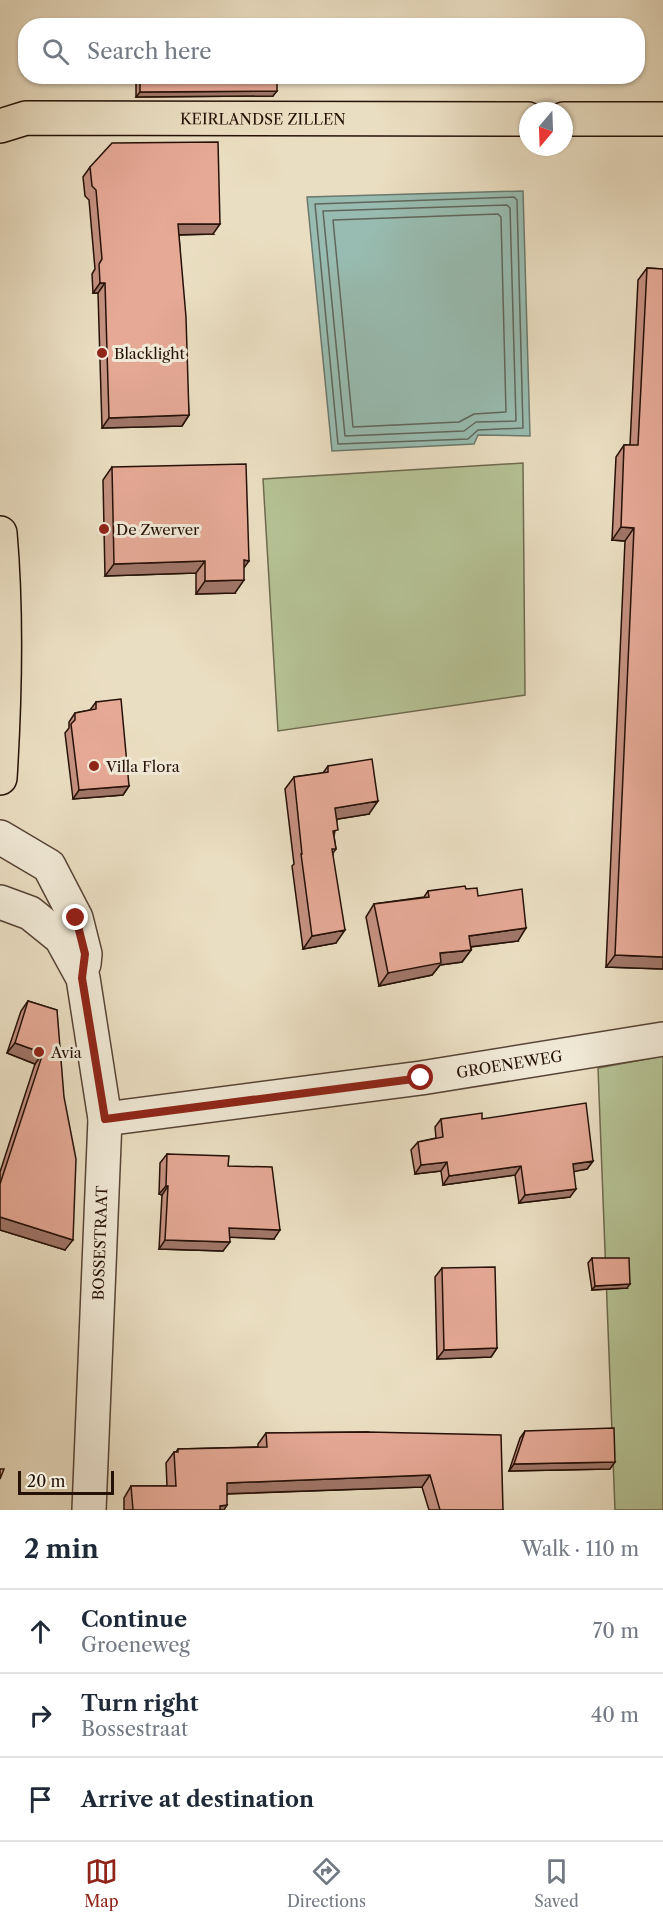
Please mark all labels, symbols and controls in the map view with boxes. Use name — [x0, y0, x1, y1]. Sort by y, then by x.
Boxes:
search box — [18, 18, 645, 84]
icon: search — [39, 35, 72, 68]
text: Search here — [87, 38, 212, 65]
north arrow — [519, 102, 573, 156]
street label: KEIRLANDSE ZILLEN — [180, 109, 346, 128]
place label: Blacklight — [114, 344, 186, 363]
marker: Blacklight — [95, 346, 109, 360]
place label: De Zwerver — [116, 520, 200, 539]
marker: De Zwerver — [97, 522, 111, 536]
place label: Villa Flora — [105, 757, 180, 776]
marker: Villa Flora — [87, 759, 101, 773]
route end — [62, 904, 88, 930]
place label: Avia — [50, 1043, 82, 1062]
marker: Avia — [32, 1045, 46, 1059]
street label: GROENEWEG — [455, 1046, 564, 1082]
route start — [407, 1064, 433, 1090]
street label: BOSSESTRAAT — [89, 1185, 112, 1301]
scale bar — [18, 1468, 114, 1496]
text: 20 m — [27, 1471, 66, 1491]
text: 2 min — [24, 1533, 99, 1565]
text: Walk · 110 m — [522, 1537, 639, 1561]
text: Continue — [81, 1606, 187, 1633]
icon: ahead — [24, 1615, 57, 1648]
text: 70 m — [593, 1619, 639, 1643]
text: Groeneweg — [81, 1633, 190, 1657]
text: Turn right — [81, 1690, 199, 1717]
icon: right — [24, 1699, 57, 1732]
text: 40 m — [591, 1703, 639, 1727]
text: Bossestraat — [81, 1717, 188, 1741]
icon: arrive — [24, 1783, 57, 1816]
text: Arrive at destination — [81, 1786, 314, 1813]
tab: Map — [84, 1855, 119, 1911]
tab: Directions — [287, 1855, 366, 1911]
tab: Saved — [534, 1855, 579, 1911]

